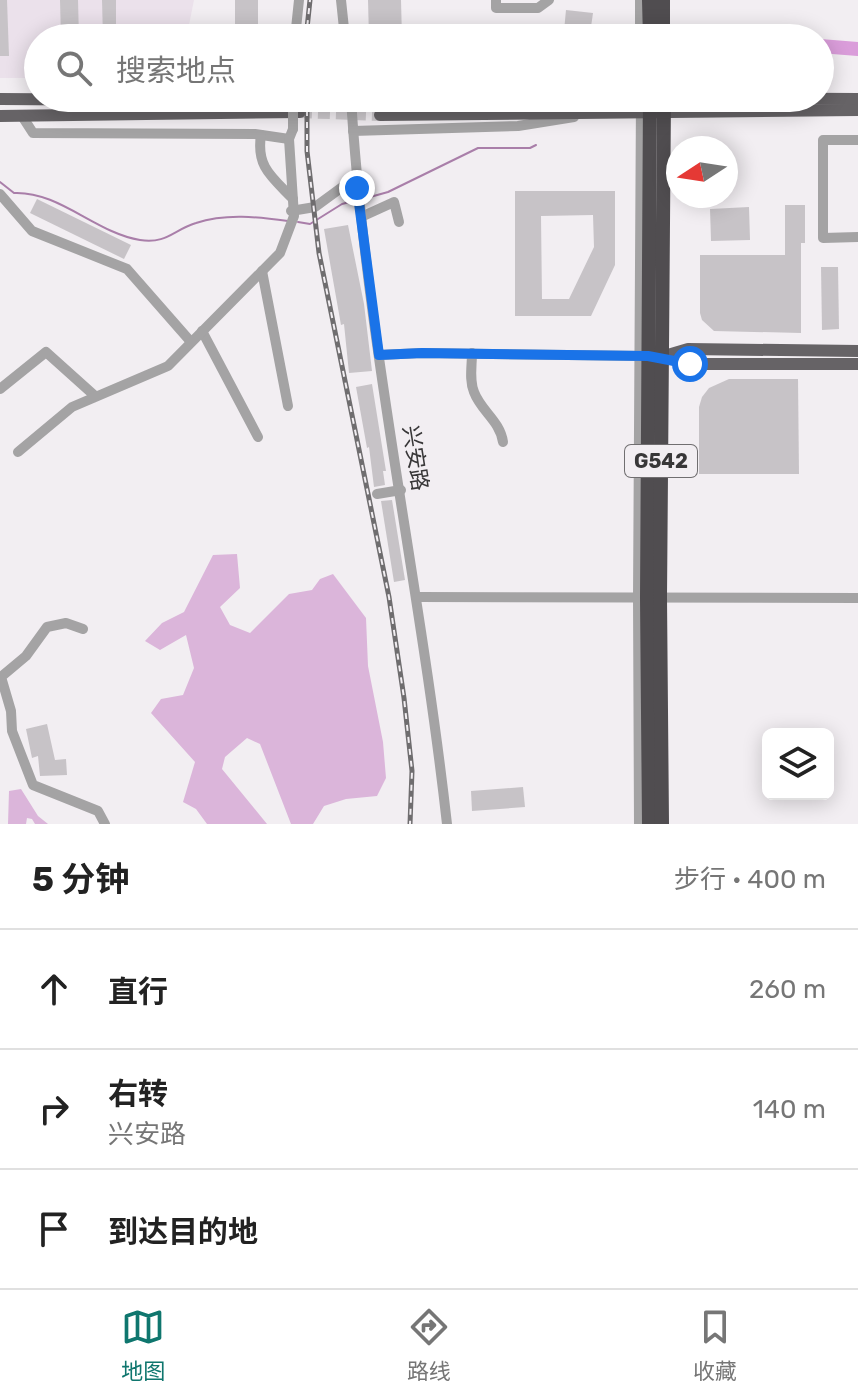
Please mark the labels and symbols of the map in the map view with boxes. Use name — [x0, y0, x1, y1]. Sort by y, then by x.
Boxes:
north arrow — [666, 136, 738, 208]
route end — [339, 170, 375, 206]
route start — [672, 346, 708, 382]
street label: 兴安路 — [397, 423, 434, 493]
road number: G542 — [625, 445, 697, 477]

